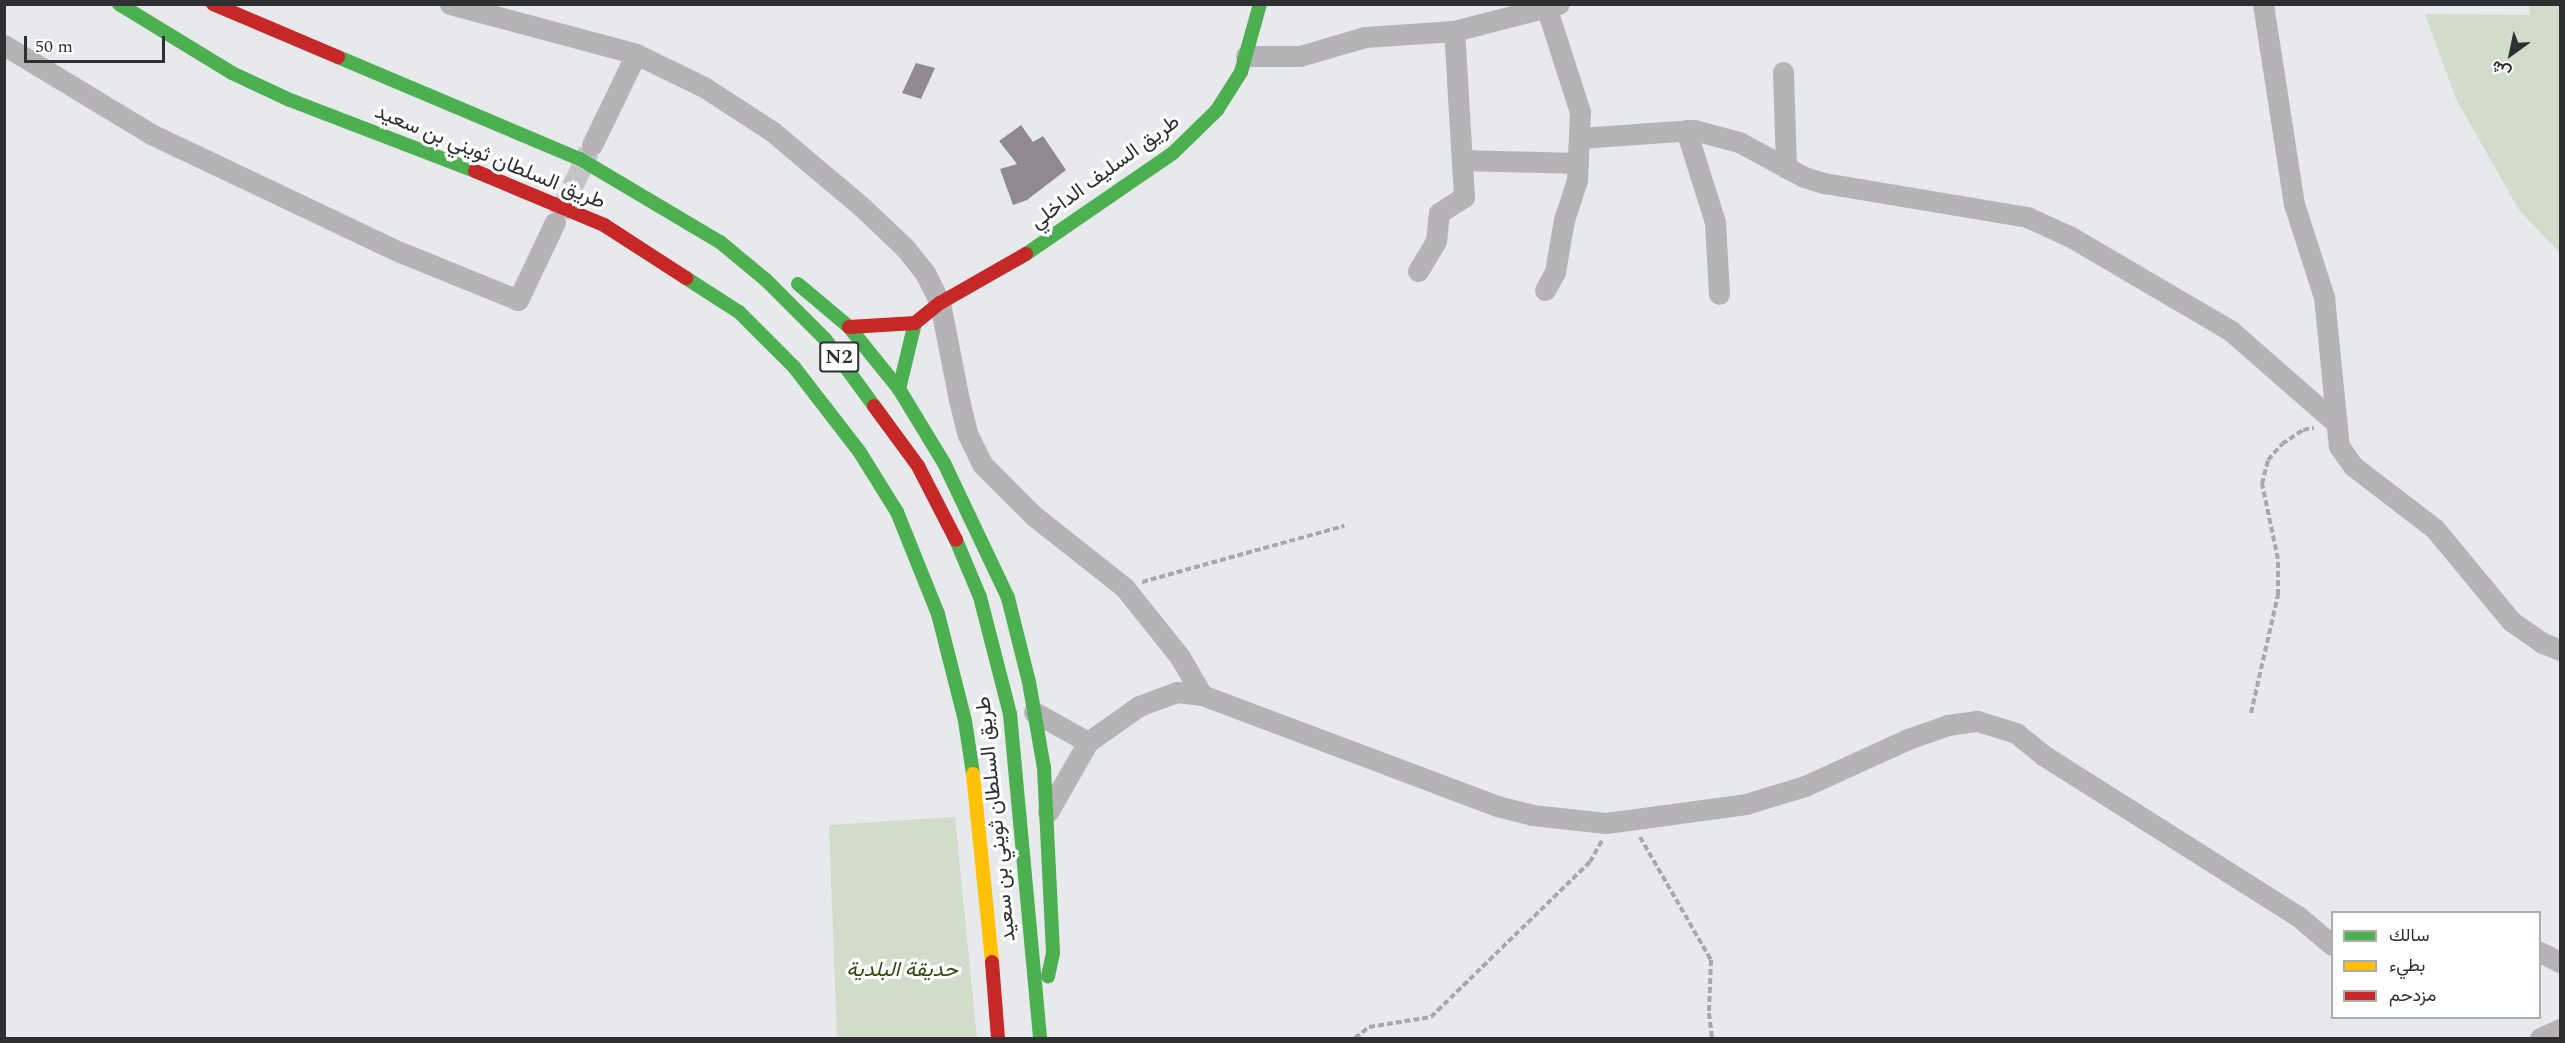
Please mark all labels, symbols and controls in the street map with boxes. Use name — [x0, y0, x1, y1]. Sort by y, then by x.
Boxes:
scale bar — [27, 24, 168, 62]
north arrow — [2481, 24, 2541, 84]
text: 50 m — [35, 33, 73, 60]
text: ش — [2487, 54, 2516, 84]
street label: طريق السلطان ثويني بن سعيد — [371, 99, 609, 215]
street label: طريق السليف الداخلي — [1025, 109, 1185, 235]
road number: N2 — [818, 340, 860, 374]
street label: طريق السلطان ثويني بن سعيد — [971, 695, 1021, 943]
legend — [2331, 911, 2541, 1019]
text: سالك — [2389, 922, 2429, 949]
text: بطيء — [2389, 952, 2425, 979]
park label: حديقة البلدية — [846, 957, 958, 983]
text: مزدحم — [2389, 982, 2436, 1009]

